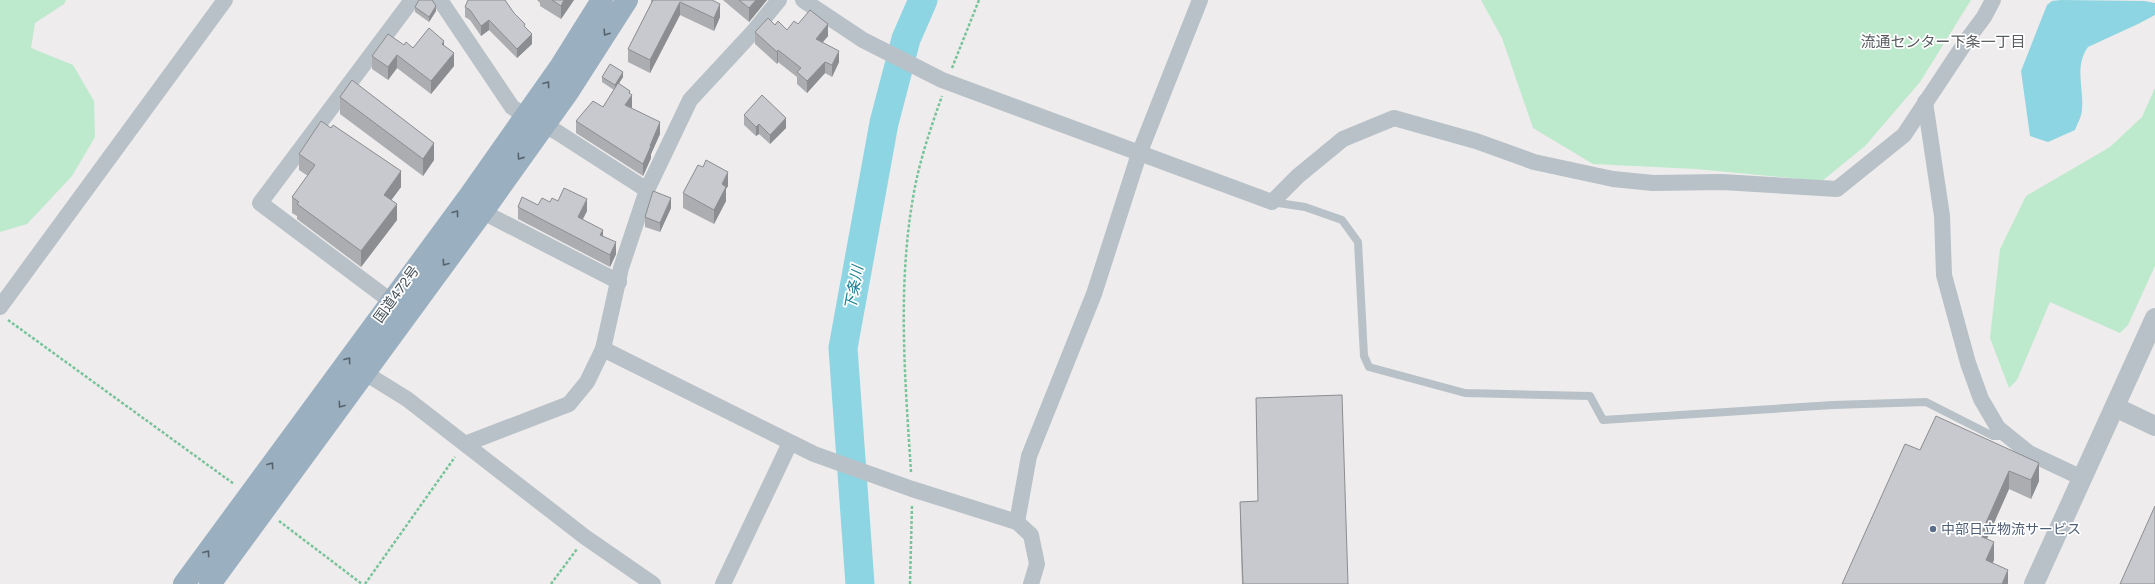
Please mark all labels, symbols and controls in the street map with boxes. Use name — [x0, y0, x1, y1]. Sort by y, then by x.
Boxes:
one-way arrow — [604, 29, 611, 36]
district label: 流通センター下条一丁目 — [1860, 33, 2026, 51]
one-way arrow — [542, 82, 549, 89]
one-way arrow — [518, 153, 525, 160]
one-way arrow — [451, 211, 458, 218]
one-way arrow — [443, 259, 450, 266]
water label: 下条川 — [841, 262, 867, 312]
street label: 国道472号 — [370, 263, 423, 326]
one-way arrow — [343, 358, 350, 365]
one-way arrow — [339, 400, 346, 407]
one-way arrow — [266, 462, 274, 469]
place label: 中部日立物流サービス — [1941, 521, 2081, 538]
marker: 中部日立物流サービス — [1928, 524, 1938, 534]
one-way arrow — [202, 550, 209, 557]

